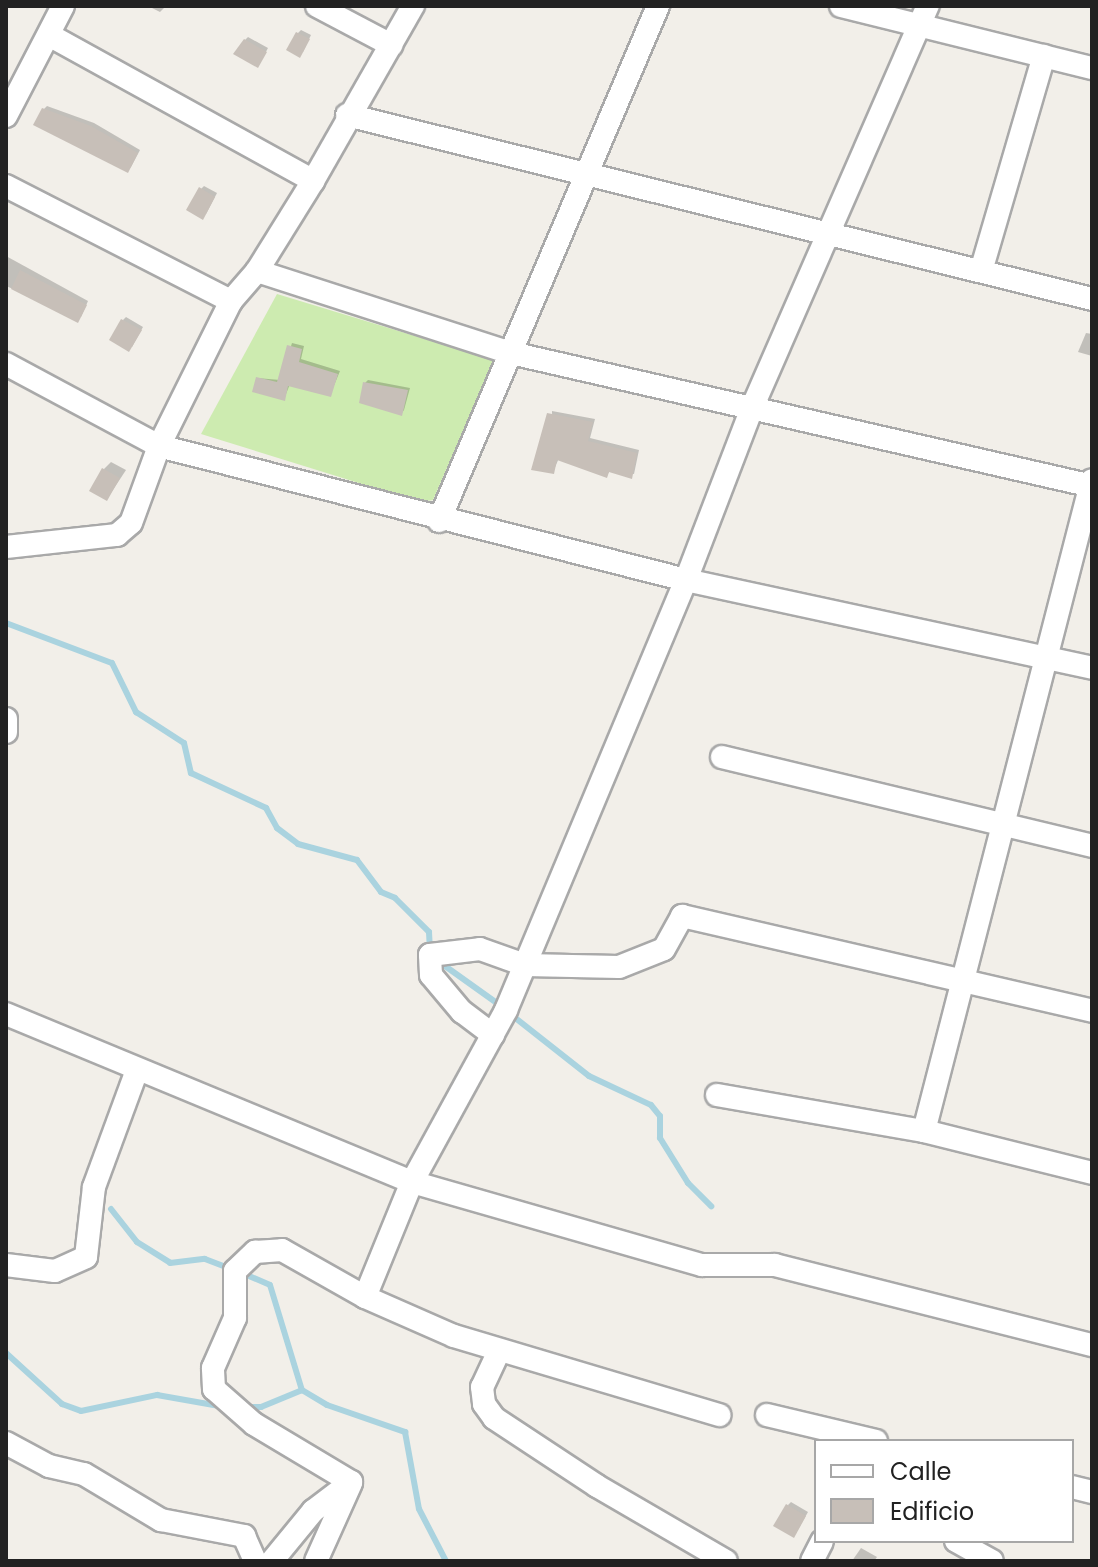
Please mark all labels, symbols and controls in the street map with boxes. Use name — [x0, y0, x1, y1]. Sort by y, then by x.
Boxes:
legend — [814, 1439, 1074, 1543]
text: Calle — [890, 1455, 951, 1488]
text: Edificio — [890, 1495, 974, 1528]

